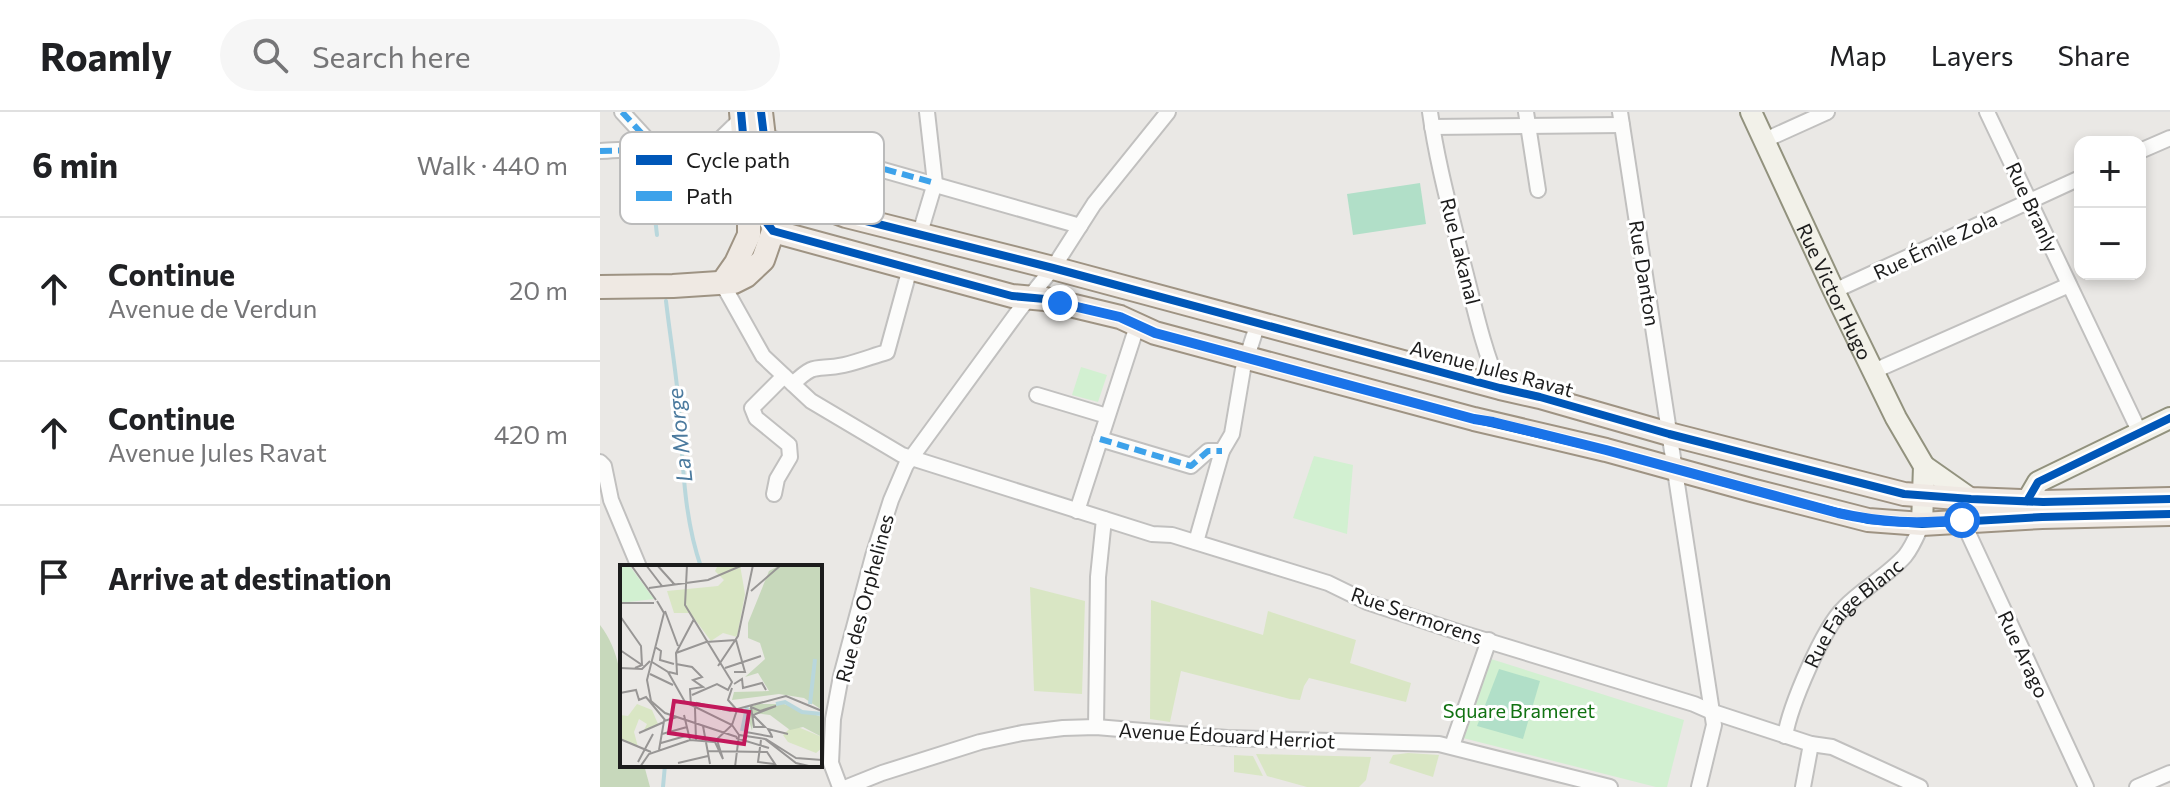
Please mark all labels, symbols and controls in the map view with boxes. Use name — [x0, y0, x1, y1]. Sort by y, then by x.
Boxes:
search box — [220, 19, 780, 91]
text: Roamly — [40, 32, 172, 79]
icon: search — [248, 33, 292, 77]
text: Search here — [312, 37, 471, 74]
text: Map — [1829, 38, 1887, 72]
text: Layers — [1931, 38, 2013, 72]
text: Share — [2057, 38, 2130, 72]
legend — [620, 132, 884, 224]
map controls — [2074, 136, 2146, 280]
button: + — [2074, 136, 2146, 208]
text: 6 min — [32, 143, 118, 185]
text: Cycle path — [686, 146, 790, 173]
text: Walk · 440 m — [417, 149, 568, 180]
street label: Rue Branly — [2002, 158, 2064, 256]
text: Path — [686, 182, 733, 209]
street label: Rue Lakanal — [1436, 195, 1486, 307]
street label: Rue Émile Zola — [1869, 206, 2001, 284]
button: − — [2074, 208, 2146, 280]
street label: Rue Danton — [1625, 218, 1665, 328]
street label: Rue Victor Hugo — [1792, 219, 1878, 364]
text: Continue — [108, 255, 235, 292]
icon: ahead — [32, 267, 76, 311]
text: 20 m — [509, 274, 568, 305]
route end — [1042, 285, 1078, 321]
text: Avenue de Verdun — [108, 292, 317, 323]
street label: Avenue Jules Ravat — [1408, 335, 1576, 401]
water label: La Morge — [661, 386, 697, 483]
text: Continue — [108, 399, 235, 436]
icon: ahead — [32, 411, 76, 455]
text: 420 m — [494, 418, 568, 449]
text: Avenue Jules Ravat — [108, 436, 327, 467]
route start — [1944, 502, 1980, 538]
street label: Rue des Orphelines — [830, 511, 898, 685]
street label: Rue Faige Blanc — [1798, 553, 1908, 671]
icon: arrive — [32, 555, 76, 599]
text: Arrive at destination — [108, 559, 392, 596]
inset map — [620, 565, 822, 767]
street label: Rue Sermorens — [1348, 581, 1486, 649]
street label: Rue Arago — [1993, 607, 2055, 701]
park label: Square Brameret — [1443, 698, 1595, 722]
street label: Avenue Édouard Herriot — [1118, 717, 1336, 753]

